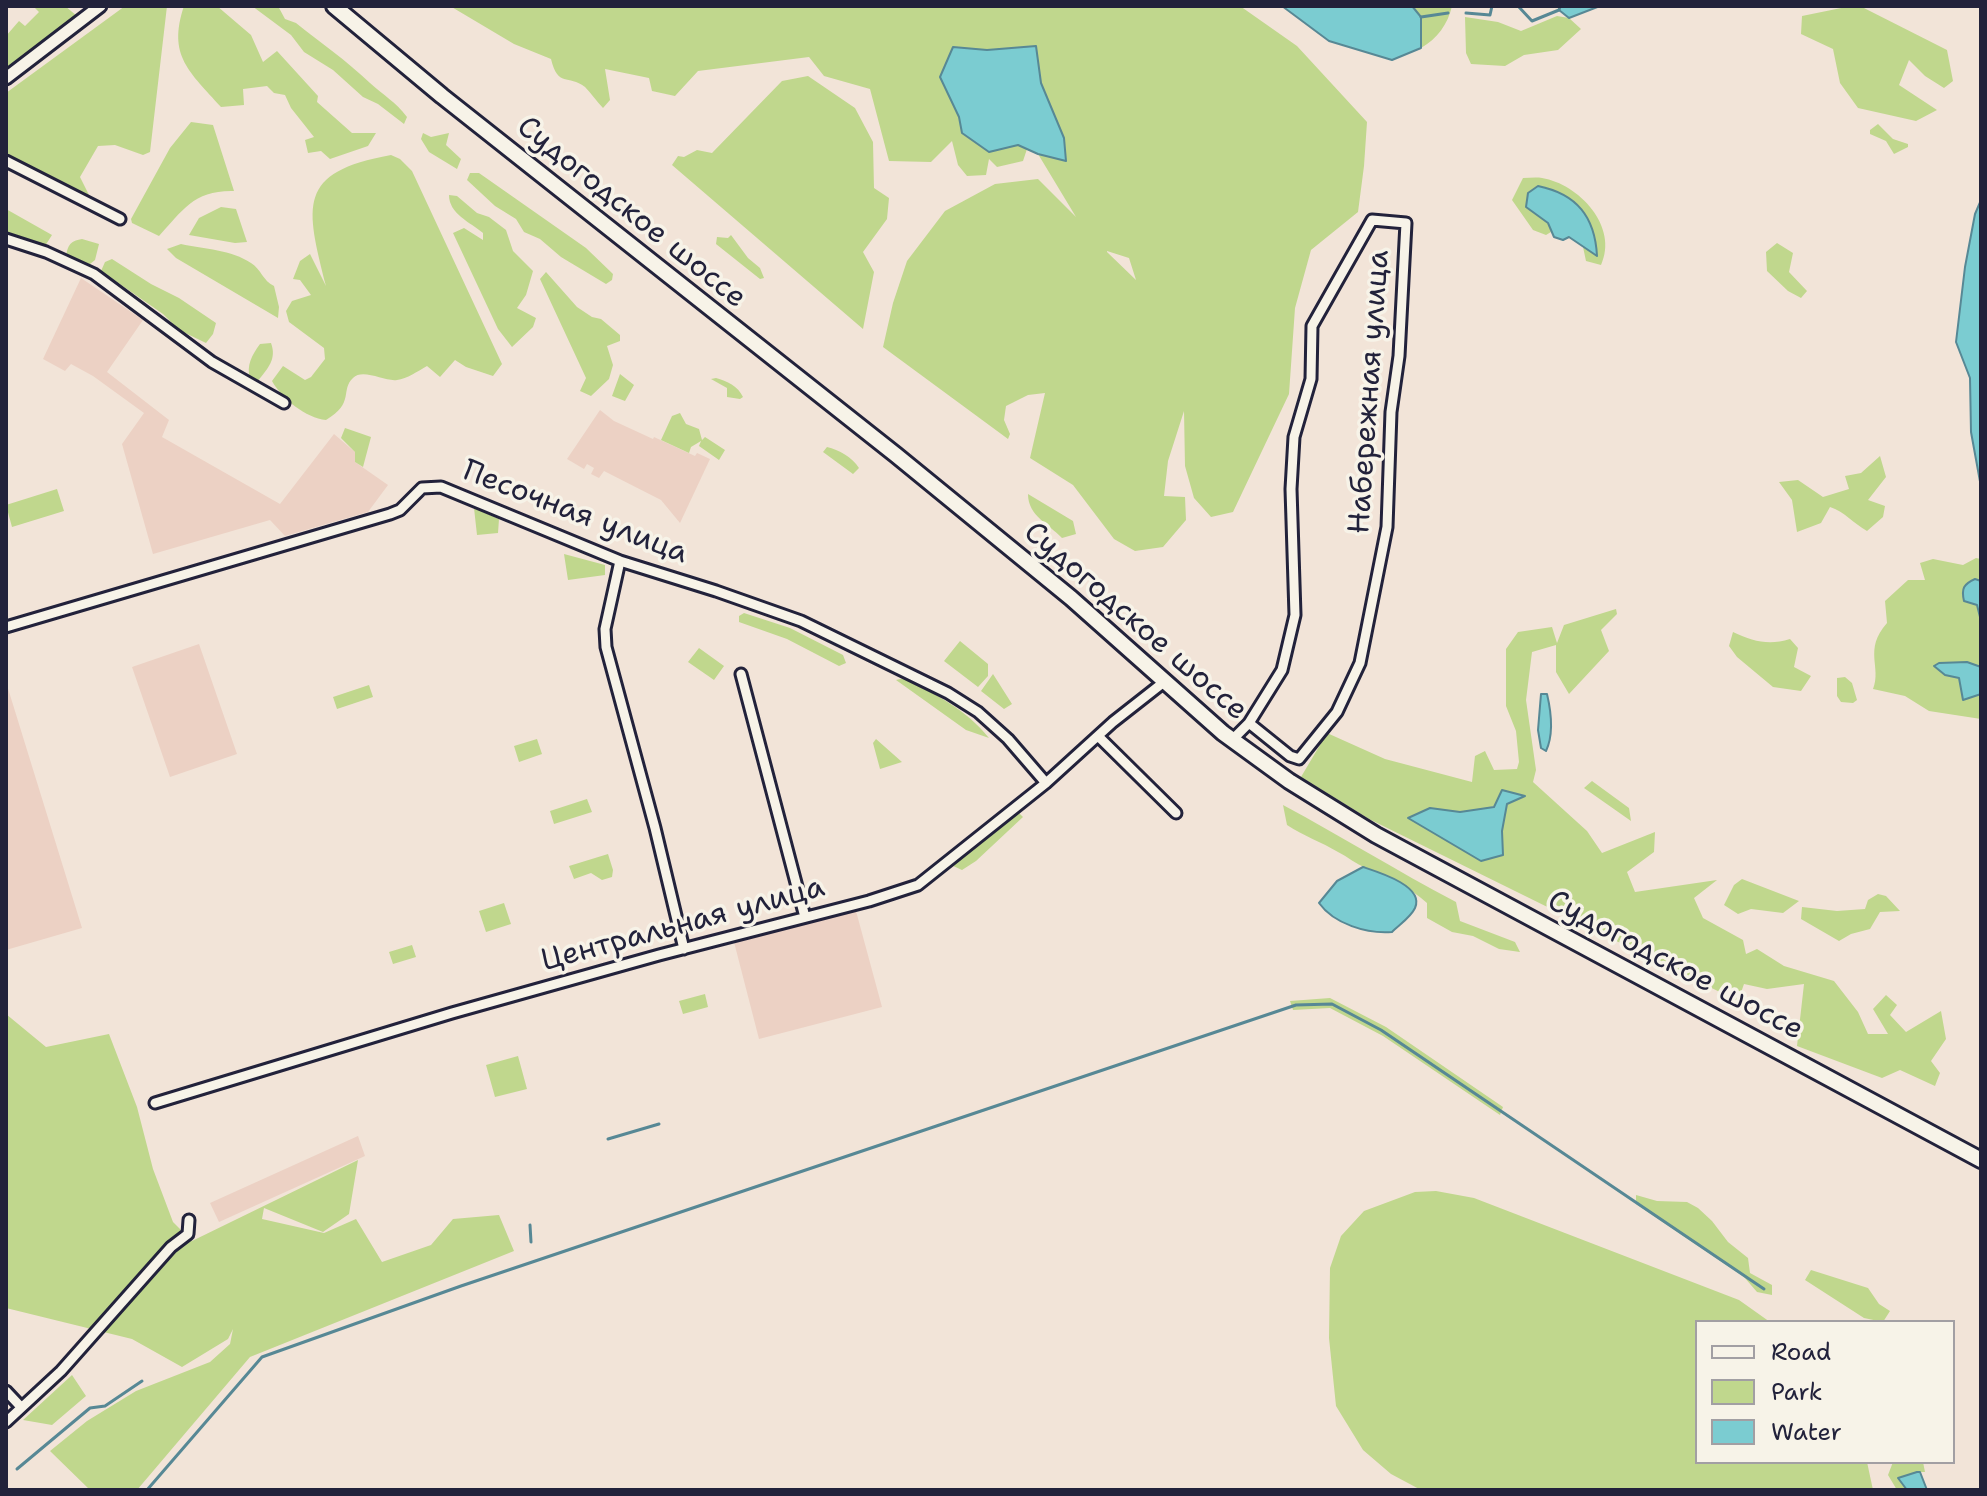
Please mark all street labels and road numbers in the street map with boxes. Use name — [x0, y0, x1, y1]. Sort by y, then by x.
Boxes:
street label: Судогодское шоссе — [509, 109, 753, 317]
street label: Набережная улица — [1342, 249, 1398, 535]
street label: Песочная улица — [457, 453, 693, 573]
street label: Судогодское шоссе — [1016, 515, 1254, 729]
street label: Центральная улица — [537, 870, 829, 980]
street label: Судогодское шоссе — [1541, 883, 1809, 1049]

